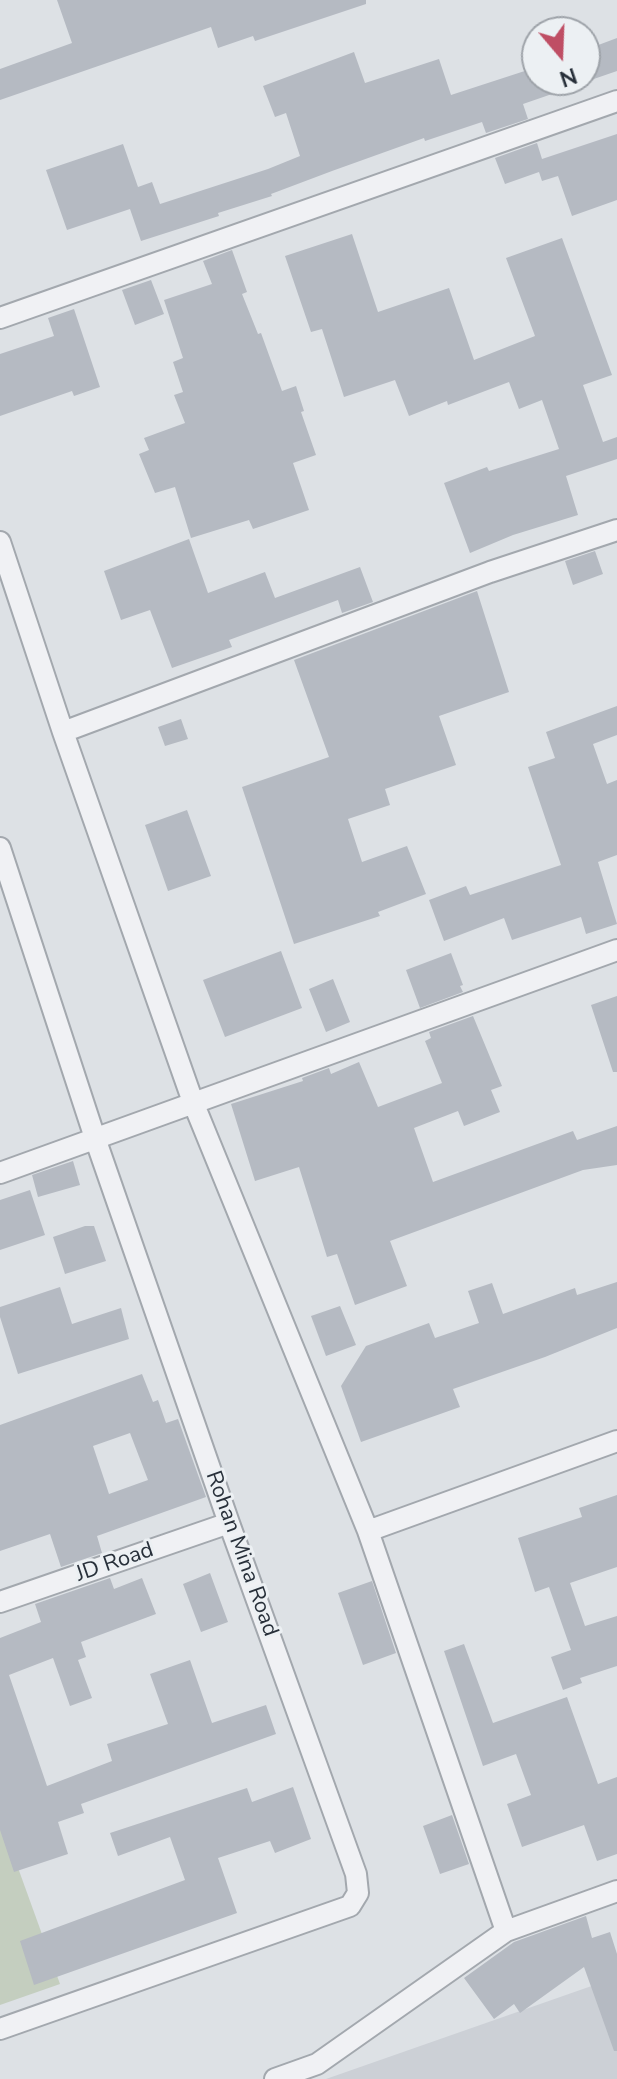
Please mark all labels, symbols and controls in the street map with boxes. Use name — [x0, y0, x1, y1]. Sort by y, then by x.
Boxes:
north arrow — [521, 16, 601, 96]
text: N — [555, 60, 581, 94]
street label: Rohan Mina Road — [199, 1468, 283, 1640]
street label: JD Road — [73, 1537, 157, 1589]

